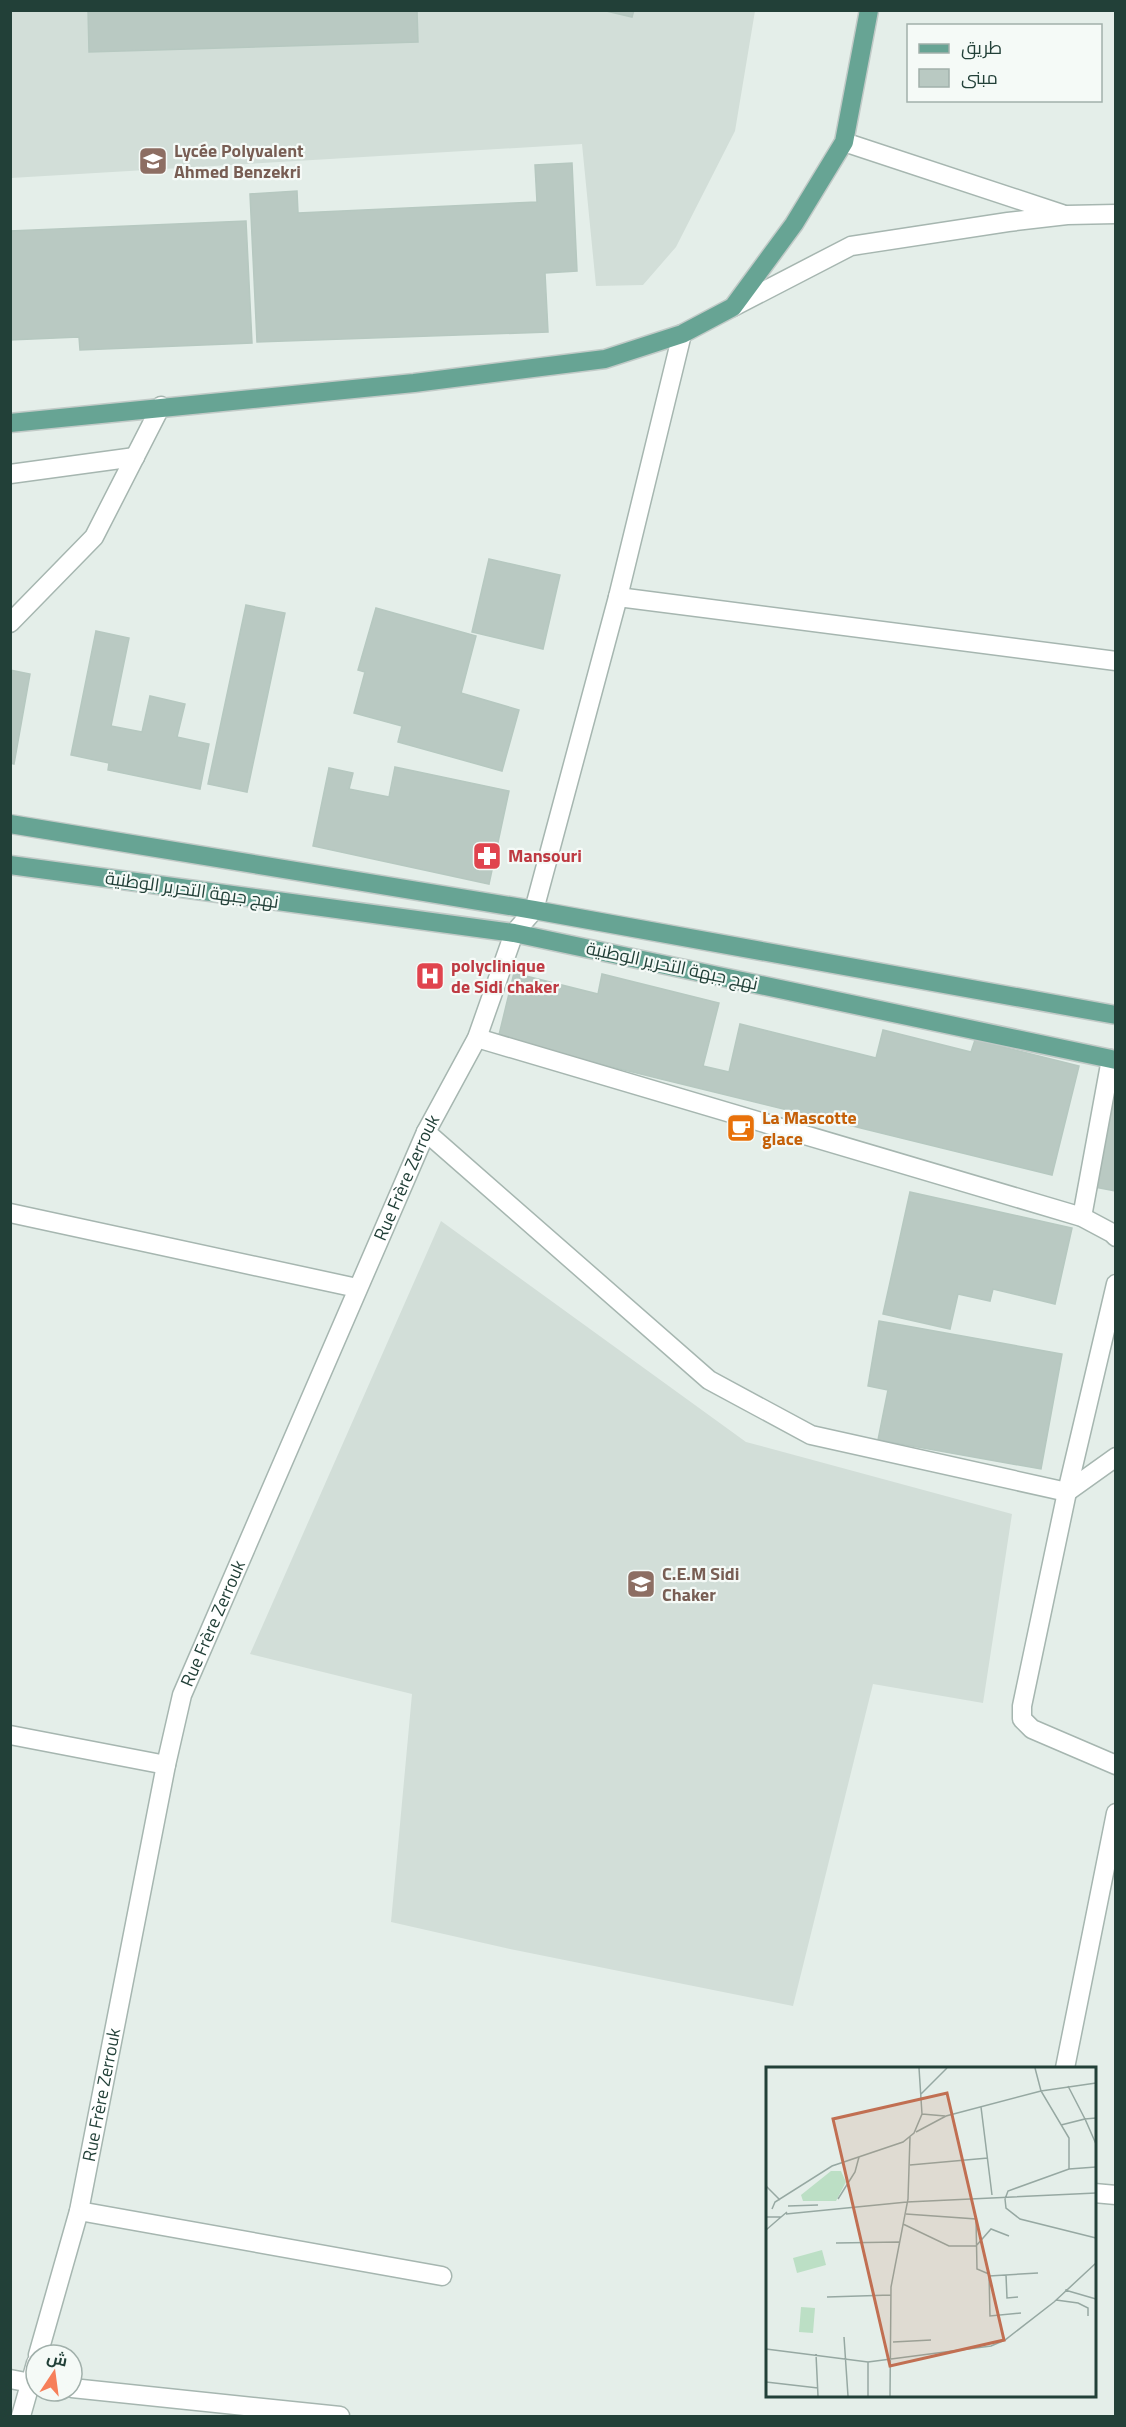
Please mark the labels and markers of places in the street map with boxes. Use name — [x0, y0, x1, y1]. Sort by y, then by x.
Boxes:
place label: Lycée Polyvalent Ahmed Benzekri — [174, 137, 304, 185]
school or university icon: Lycée Polyvalent Ahmed Benzekri — [137, 145, 169, 177]
pharmacy icon: Mansouri — [471, 840, 503, 872]
place label: Mansouri — [508, 842, 582, 869]
place label: polyclinique de Sidi chaker — [451, 952, 559, 1000]
hospital icon: polyclinique de Sidi chaker — [414, 960, 446, 992]
place label: La Mascotte glace — [762, 1104, 857, 1152]
cafe icon: La Mascotte glace — [725, 1112, 757, 1144]
place label: C.E.M Sidi Chaker — [662, 1560, 739, 1608]
school or university icon: C.E.M Sidi Chaker — [625, 1568, 657, 1600]

